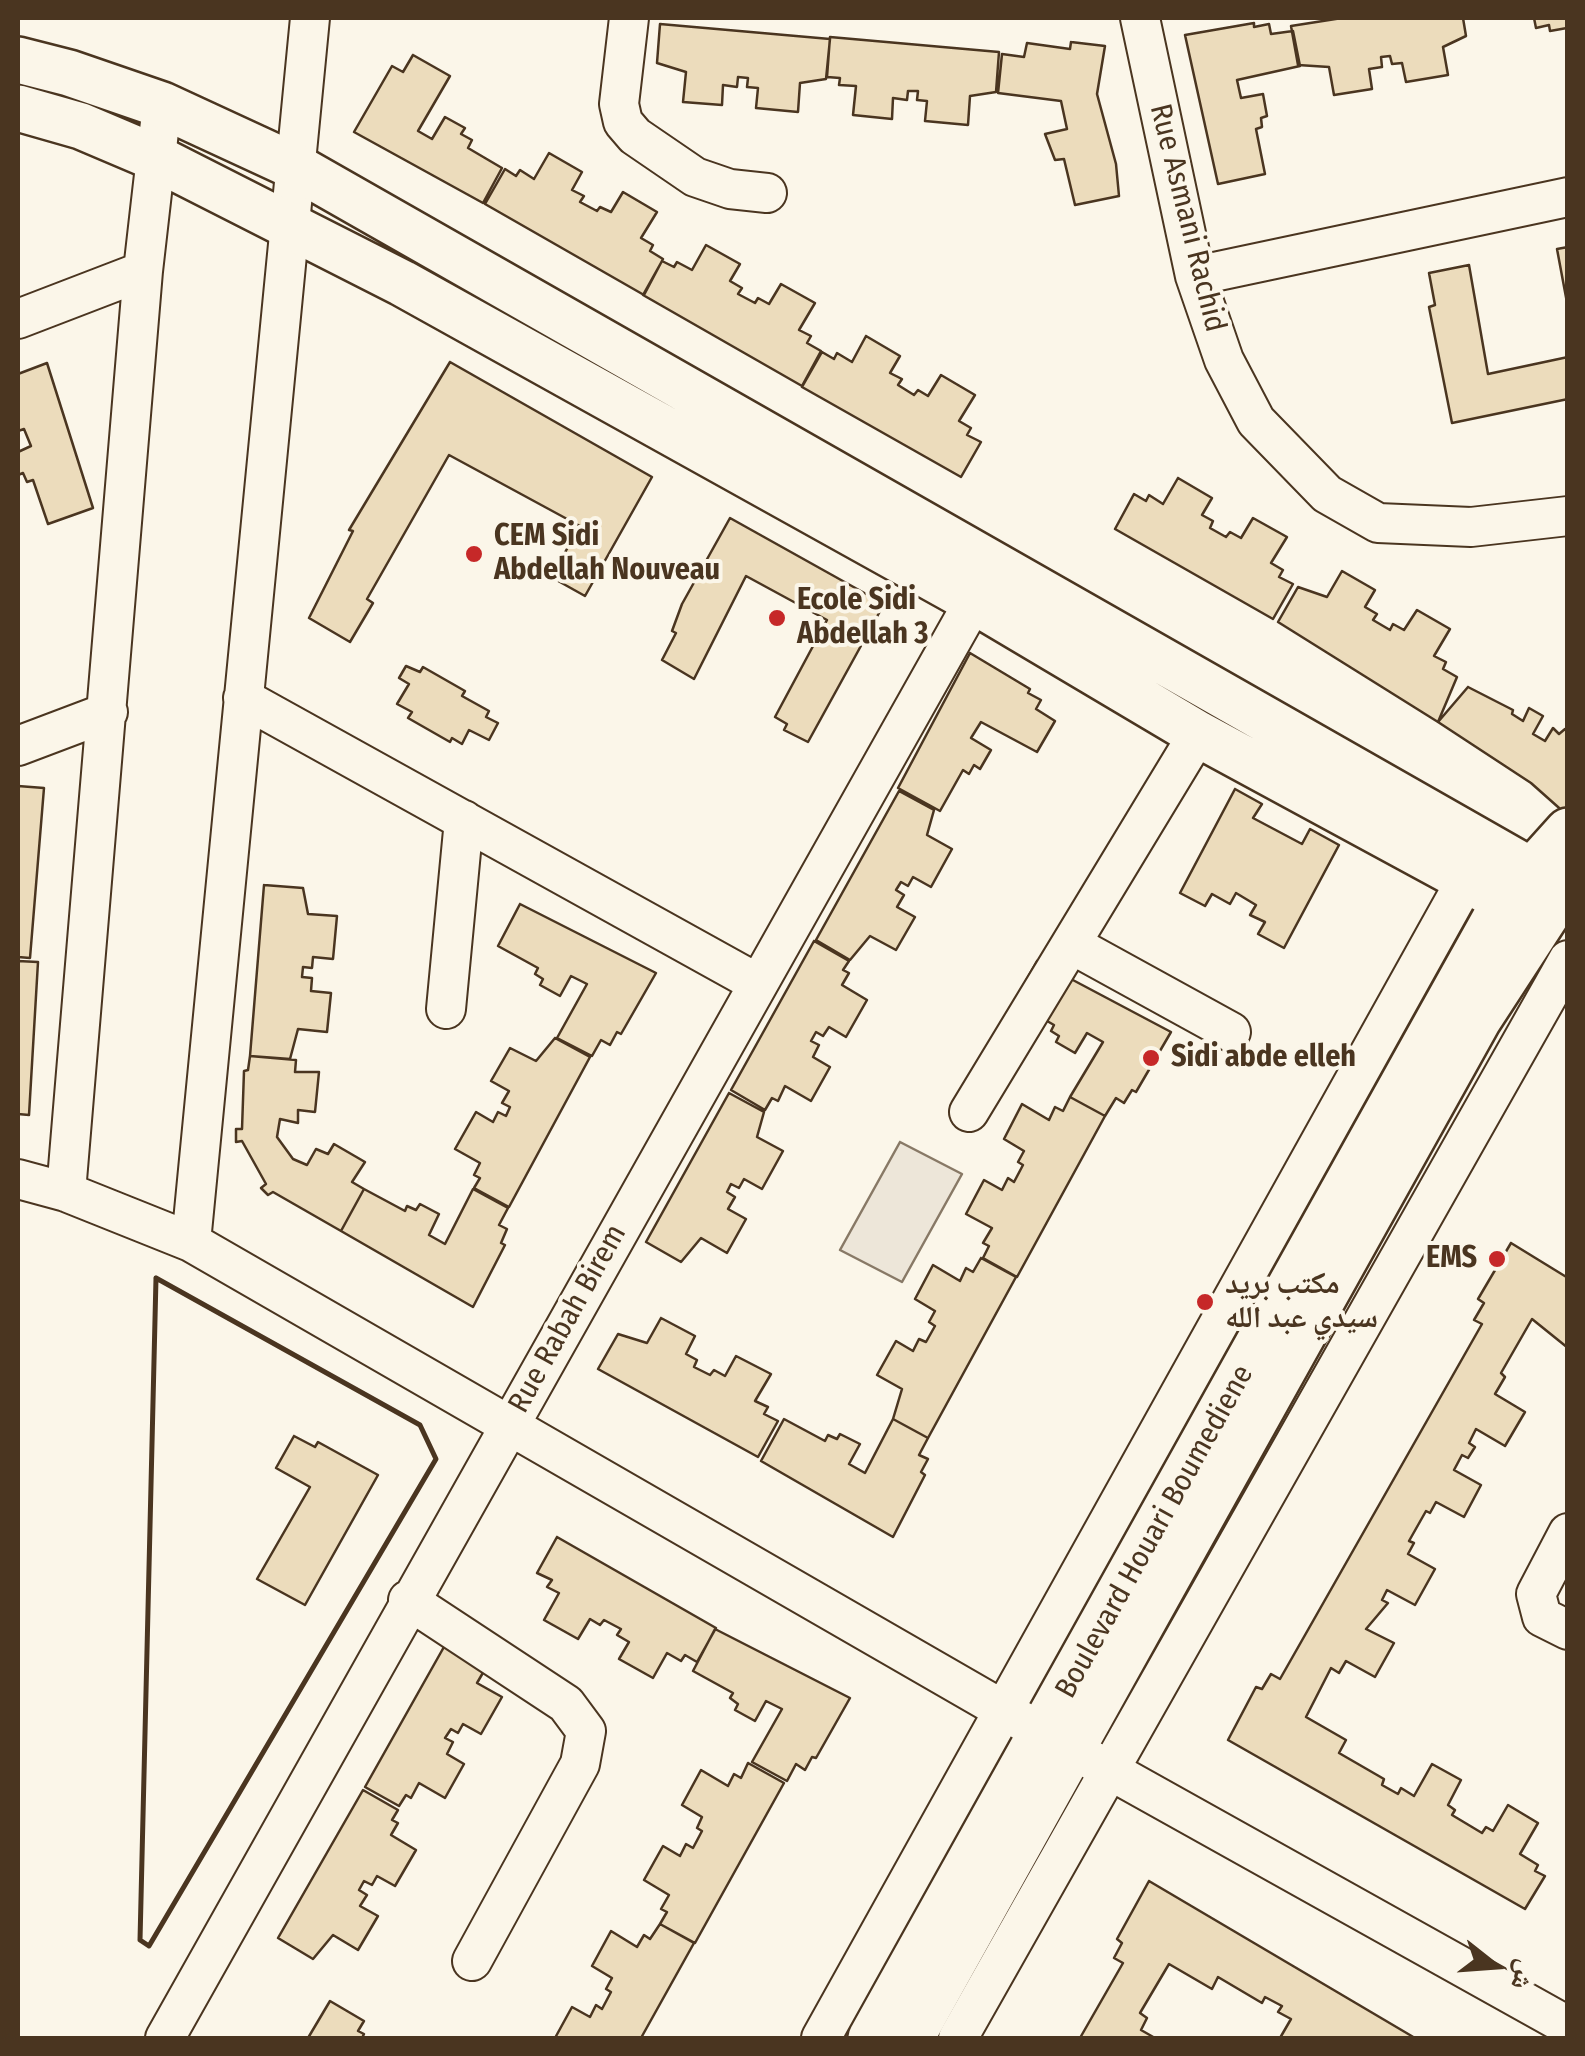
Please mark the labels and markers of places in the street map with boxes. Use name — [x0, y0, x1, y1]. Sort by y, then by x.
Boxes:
place label: CEM Sidi Abdellah Nouveau — [494, 519, 720, 590]
marker: CEM Sidi Abdellah Nouveau — [463, 543, 485, 565]
place label: Ecole Sidi Abdellah 3 — [797, 583, 928, 654]
marker: Ecole Sidi Abdellah 3 — [766, 607, 788, 629]
place label: Sidi abde elleh — [1171, 1040, 1356, 1076]
marker: Sidi abde elleh — [1140, 1047, 1162, 1069]
place label: EMS — [1426, 1241, 1477, 1277]
marker: EMS — [1486, 1248, 1508, 1270]
place label: مكتب بريد سيدي عبد الله — [1225, 1267, 1378, 1338]
marker: مكتب بريد سيدي عبد الله — [1194, 1291, 1216, 1313]

